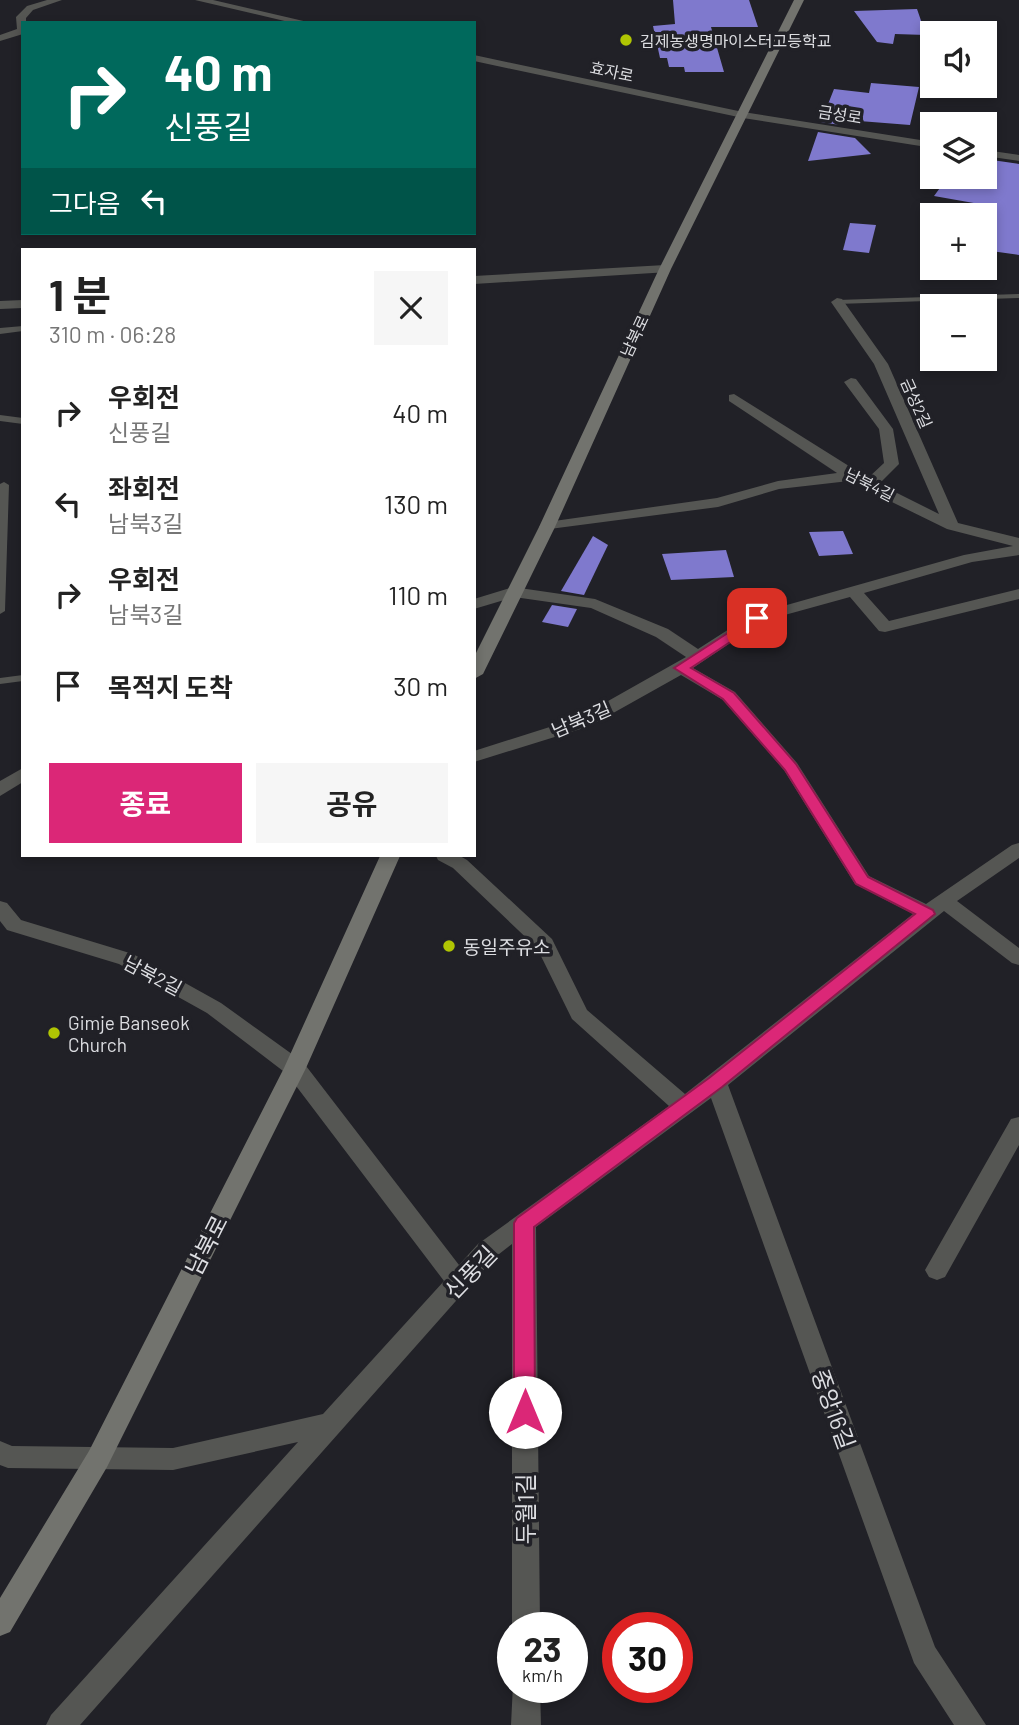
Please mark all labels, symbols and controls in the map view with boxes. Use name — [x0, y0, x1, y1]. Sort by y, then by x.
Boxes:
map controls — [920, 21, 997, 371]
button: sound — [920, 21, 997, 98]
place label: 김제농생명마이스터고등학교 — [640, 31, 831, 50]
marker: 김제농생명마이스터고등학교 — [618, 32, 634, 48]
text: 40 m — [164, 42, 272, 101]
icon: right — [49, 49, 140, 140]
street label: 효자로 — [588, 57, 636, 85]
street label: 금성로 — [817, 101, 864, 127]
text: 신풍길 — [164, 107, 252, 145]
button: layers — [920, 112, 997, 189]
icon: left — [135, 182, 173, 220]
text: 그다음 — [49, 187, 121, 218]
button: + — [920, 203, 997, 280]
text: 1 분 — [49, 269, 111, 319]
button: close — [374, 271, 448, 345]
button: − — [920, 294, 997, 371]
street label: 남북로 — [616, 312, 652, 360]
text: 310 m · 06:28 — [49, 320, 176, 348]
street label: 금성2길 — [898, 375, 936, 431]
text: 우회전 — [108, 381, 180, 412]
icon: right — [49, 394, 87, 432]
text: 40 m — [392, 397, 448, 428]
text: 신풍길 — [108, 418, 171, 446]
street label: 남북4길 — [842, 464, 898, 504]
text: 좌회전 — [108, 472, 180, 503]
icon: left — [49, 485, 87, 523]
text: 130 m — [384, 488, 448, 519]
text: 남북3길 — [108, 509, 183, 537]
text: 우회전 — [108, 563, 180, 594]
icon: right — [49, 576, 87, 614]
text: 110 m — [388, 579, 448, 610]
pin — [727, 588, 787, 648]
icon: arrive — [738, 599, 776, 637]
text: 남북3길 — [108, 600, 183, 628]
icon: arrive — [49, 667, 87, 705]
text: 30 m — [393, 670, 448, 701]
text: 목적지 도착 — [108, 671, 233, 702]
street label: 남북3길 — [548, 696, 614, 742]
button: 종료 — [49, 763, 242, 843]
button: 공유 — [256, 763, 448, 843]
place label: 동일주유소 — [463, 935, 550, 958]
marker: 동일주유소 — [441, 938, 457, 954]
street label: 남북2길 — [120, 950, 186, 1000]
place label: Gimje Banseok Church — [68, 1011, 190, 1056]
marker: Gimje Banseok Church — [46, 1025, 62, 1041]
street label: 남북로 — [179, 1210, 233, 1280]
street label: 신풍길 — [438, 1239, 502, 1305]
street label: 중앙16길 — [807, 1365, 861, 1453]
position arrow — [488, 1375, 562, 1449]
street label: 두월1길 — [511, 1473, 539, 1545]
speed limit sign: 30 — [602, 1612, 693, 1703]
text: 23 — [523, 1627, 562, 1669]
text: km/h — [522, 1664, 563, 1686]

